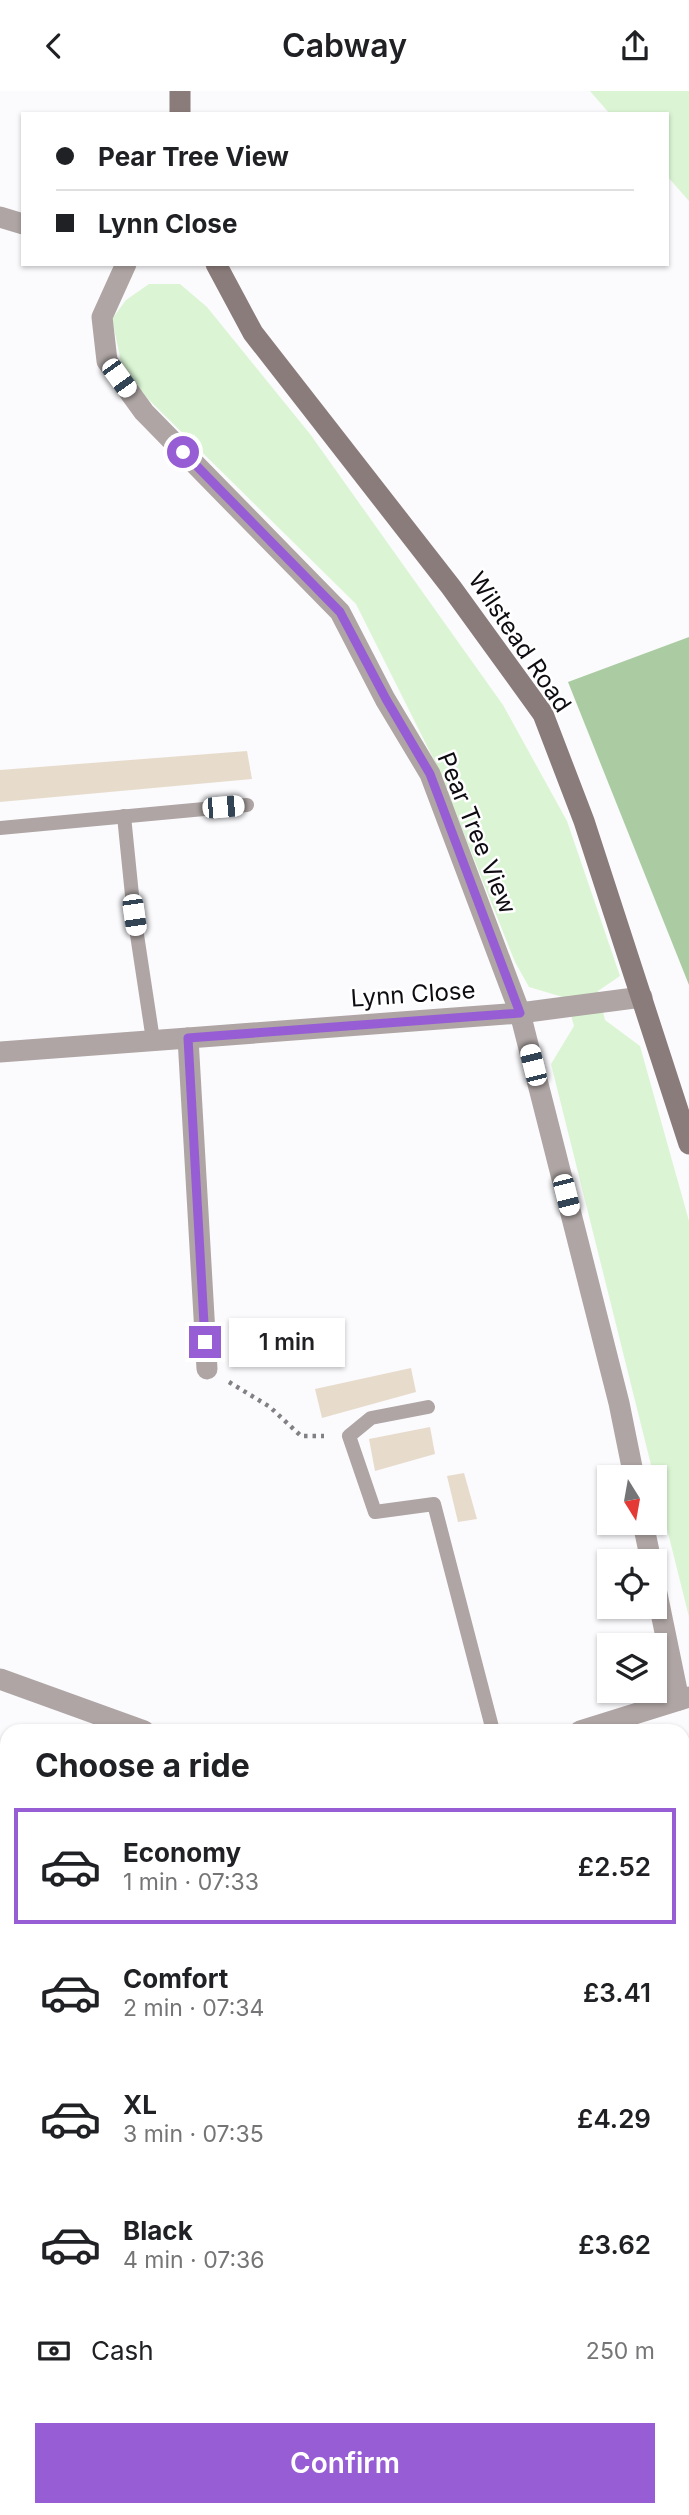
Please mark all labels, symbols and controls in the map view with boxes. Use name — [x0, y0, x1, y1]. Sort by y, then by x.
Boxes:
text: Cabway — [282, 26, 407, 65]
icon: back — [35, 27, 73, 65]
icon: share — [616, 27, 654, 65]
text: Pear Tree View — [98, 141, 289, 172]
text: Lynn Close — [98, 208, 237, 239]
car — [99, 355, 140, 401]
route start — [167, 436, 199, 468]
street label: Wilstead Road — [463, 566, 577, 718]
street label: Pear Tree View — [431, 748, 523, 918]
car — [202, 795, 245, 819]
car — [121, 893, 148, 937]
street label: Lynn Close — [350, 975, 476, 1013]
car — [518, 1042, 549, 1088]
car — [551, 1172, 582, 1218]
callout: 1 min — [230, 1317, 345, 1367]
route end — [189, 1326, 221, 1358]
text: 1 min — [259, 1328, 315, 1356]
north arrow — [597, 1465, 667, 1535]
map controls — [597, 1465, 667, 1703]
button: locate — [597, 1549, 667, 1619]
button: layers — [597, 1633, 667, 1703]
text: Choose a ride — [35, 1746, 250, 1785]
icon: car — [39, 1835, 102, 1898]
text: Economy — [123, 1837, 241, 1868]
text: £2.52 — [578, 1851, 651, 1882]
text: 1 min · 07:33 — [123, 1868, 259, 1896]
icon: car — [39, 1961, 102, 2024]
text: Comfort — [123, 1963, 228, 1994]
text: £3.41 — [583, 1977, 651, 2008]
text: 2 min · 07:34 — [123, 1994, 264, 2022]
icon: car — [39, 2087, 102, 2150]
text: XL — [123, 2089, 157, 2120]
text: £4.29 — [577, 2103, 651, 2134]
text: 3 min · 07:35 — [123, 2120, 264, 2148]
icon: car — [39, 2213, 102, 2276]
text: Black — [123, 2215, 193, 2246]
text: £3.62 — [578, 2229, 651, 2260]
text: 4 min · 07:36 — [123, 2246, 265, 2274]
icon: cash — [35, 2332, 73, 2370]
text: Cash — [91, 2335, 154, 2366]
text: 250 m — [586, 2337, 655, 2365]
button: Confirm — [35, 2423, 655, 2503]

